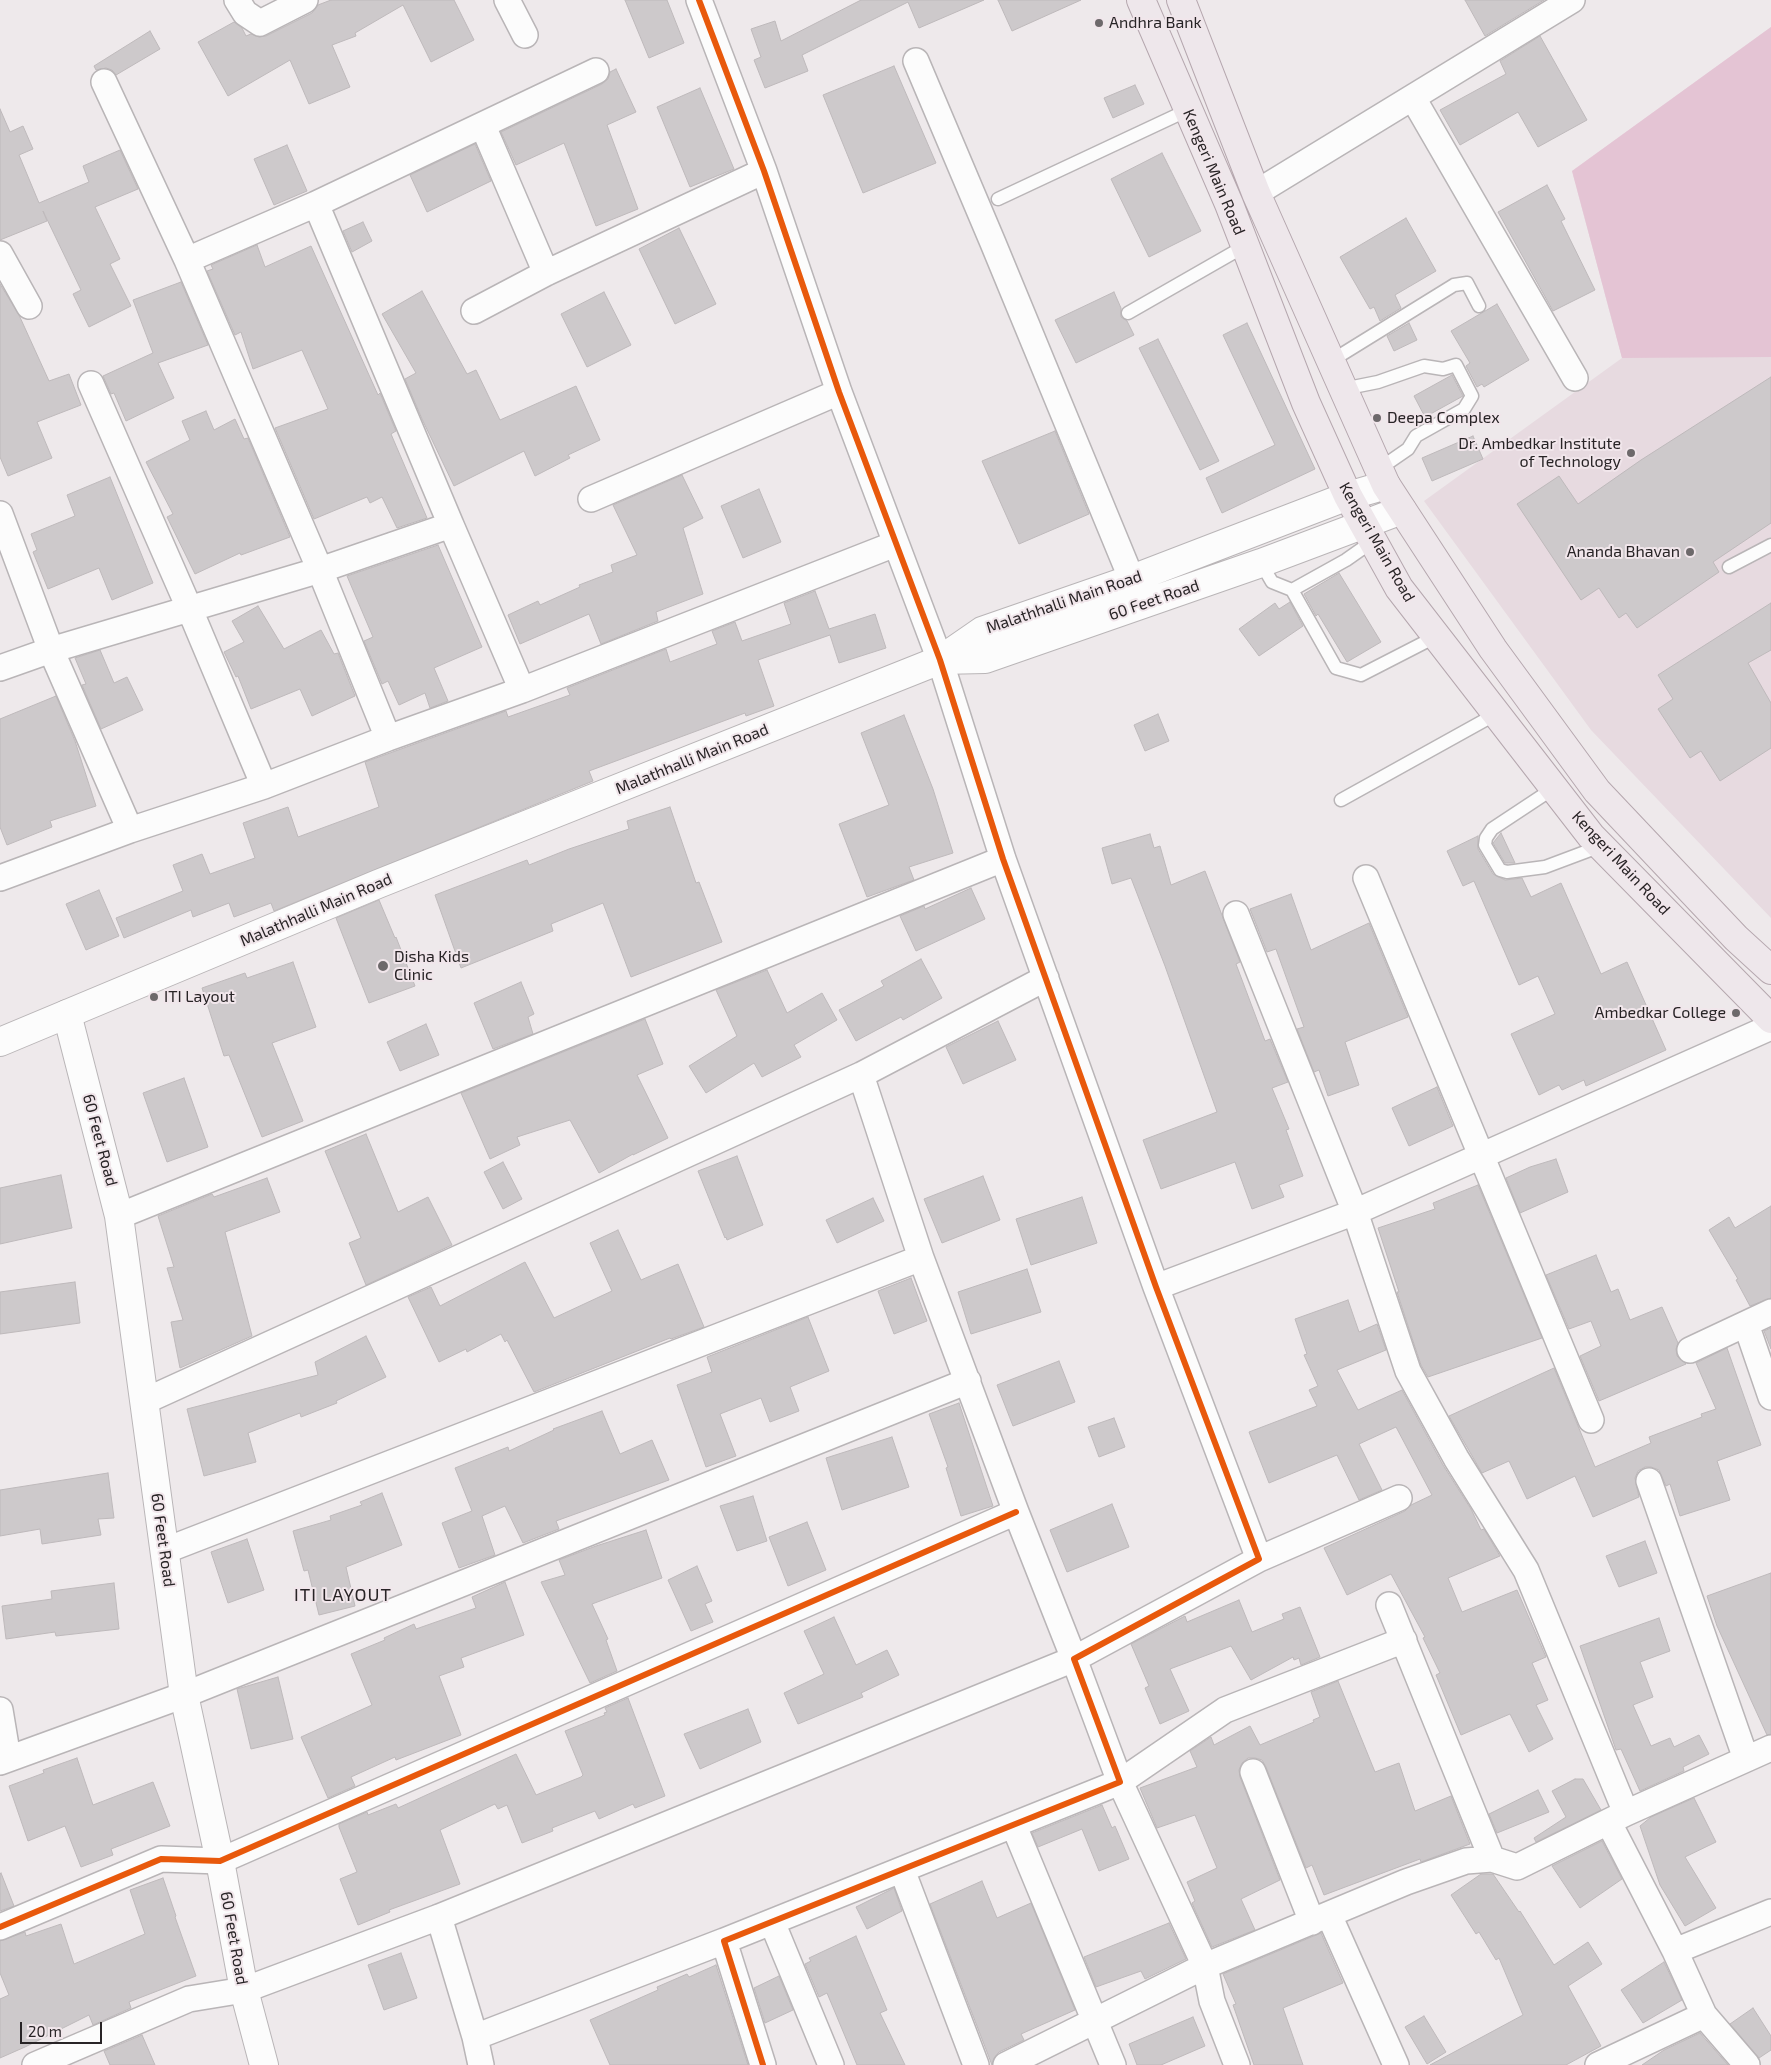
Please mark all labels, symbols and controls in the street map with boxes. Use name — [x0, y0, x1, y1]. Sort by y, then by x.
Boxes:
place label: Andhra Bank — [1109, 13, 1202, 33]
marker: Andhra Bank — [1093, 17, 1105, 29]
street label: Kengeri Main Road — [1179, 106, 1249, 238]
place label: Deepa Complex — [1387, 408, 1500, 428]
marker: Deepa Complex — [1371, 412, 1383, 424]
place label: Dr. Ambedkar Institute of Technology — [1458, 434, 1621, 472]
marker: Dr. Ambedkar Institute of Technology — [1625, 447, 1637, 459]
street label: Kengeri Main Road — [1335, 479, 1419, 605]
place label: Ananda Bhavan — [1567, 542, 1680, 562]
marker: Ananda Bhavan — [1684, 546, 1696, 558]
street label: Malathhalli Main Road — [984, 566, 1144, 638]
street label: 60 Feet Road — [1106, 576, 1202, 624]
street label: Malathhalli Main Road — [613, 720, 771, 798]
street label: Kengeri Main Road — [1568, 807, 1674, 919]
street label: Malathhalli Main Road — [237, 869, 395, 951]
place label: Disha Kids Clinic — [394, 947, 469, 985]
marker: Disha Kids Clinic — [376, 959, 390, 973]
place label: ITI Layout — [164, 987, 235, 1007]
marker: ITI Layout — [148, 991, 160, 1003]
place label: Ambedkar College — [1594, 1003, 1726, 1023]
marker: Ambedkar College — [1730, 1007, 1742, 1019]
street label: 60 Feet Road — [79, 1092, 121, 1188]
street label: 60 Feet Road — [147, 1492, 179, 1588]
district label: ITI LAYOUT — [293, 1584, 393, 1606]
street label: 60 Feet Road — [216, 1890, 252, 1986]
scale bar — [22, 2012, 105, 2044]
text: 20 m — [28, 2022, 62, 2040]

